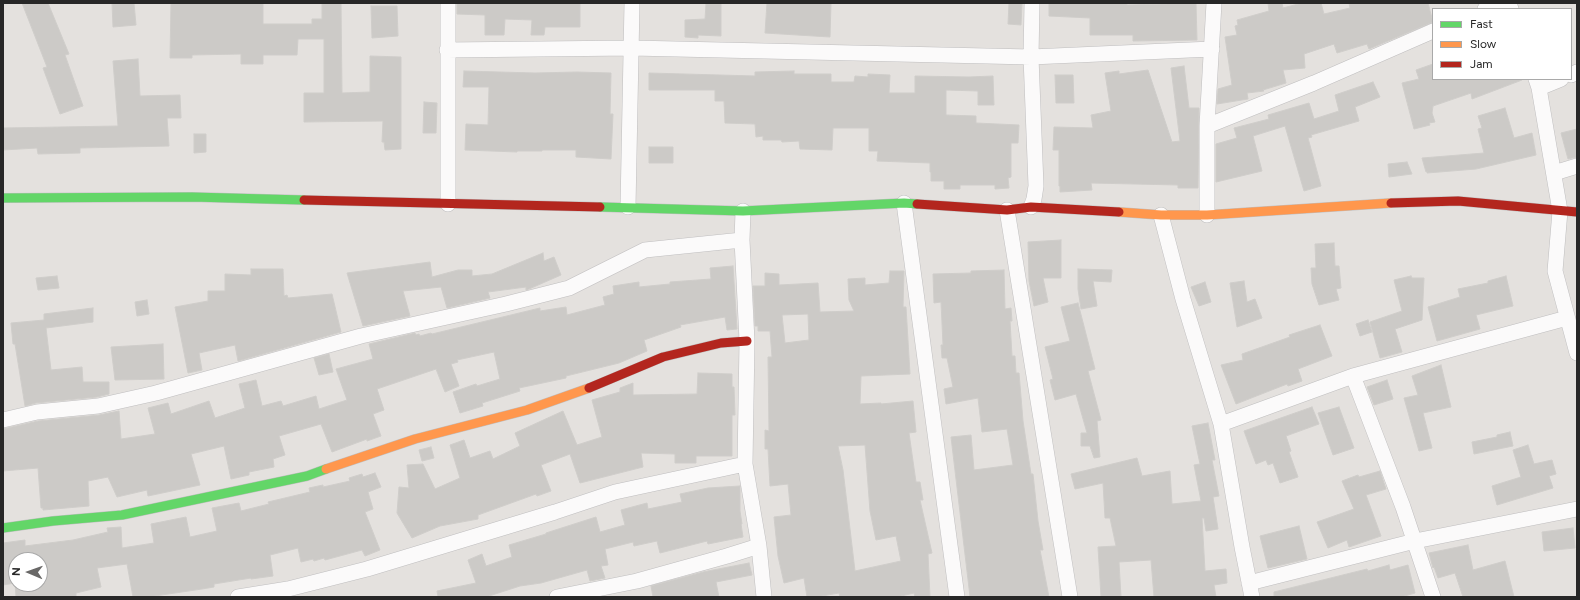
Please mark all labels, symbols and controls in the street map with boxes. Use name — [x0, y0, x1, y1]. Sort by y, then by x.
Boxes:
legend — [1432, 8, 1572, 80]
text: Fast — [1470, 17, 1493, 31]
text: Slow — [1470, 37, 1496, 51]
text: Jam — [1470, 57, 1493, 71]
north arrow — [8, 552, 48, 592]
text: N — [10, 567, 23, 576]

